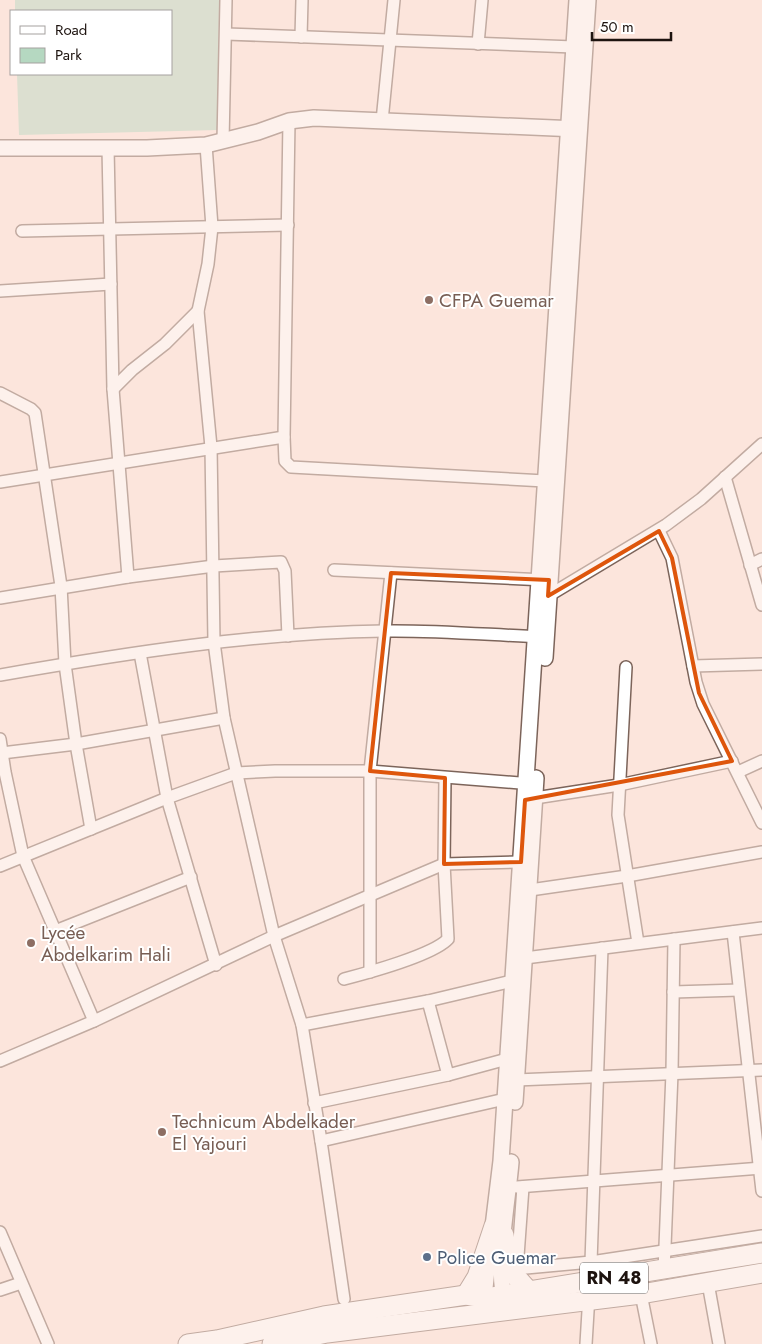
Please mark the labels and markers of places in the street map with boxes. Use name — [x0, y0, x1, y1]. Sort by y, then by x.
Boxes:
place label: CFPA Guemar — [439, 287, 554, 314]
marker: CFPA Guemar — [423, 294, 435, 306]
place label: Lycée Abdelkarim Hali — [41, 919, 171, 968]
marker: Lycée Abdelkarim Hali — [25, 937, 37, 949]
place label: Technicum Abdelkader El Yajouri — [172, 1108, 356, 1157]
marker: Technicum Abdelkader El Yajouri — [156, 1126, 168, 1138]
place label: Police Guemar — [437, 1244, 557, 1271]
marker: Police Guemar — [421, 1251, 433, 1263]

